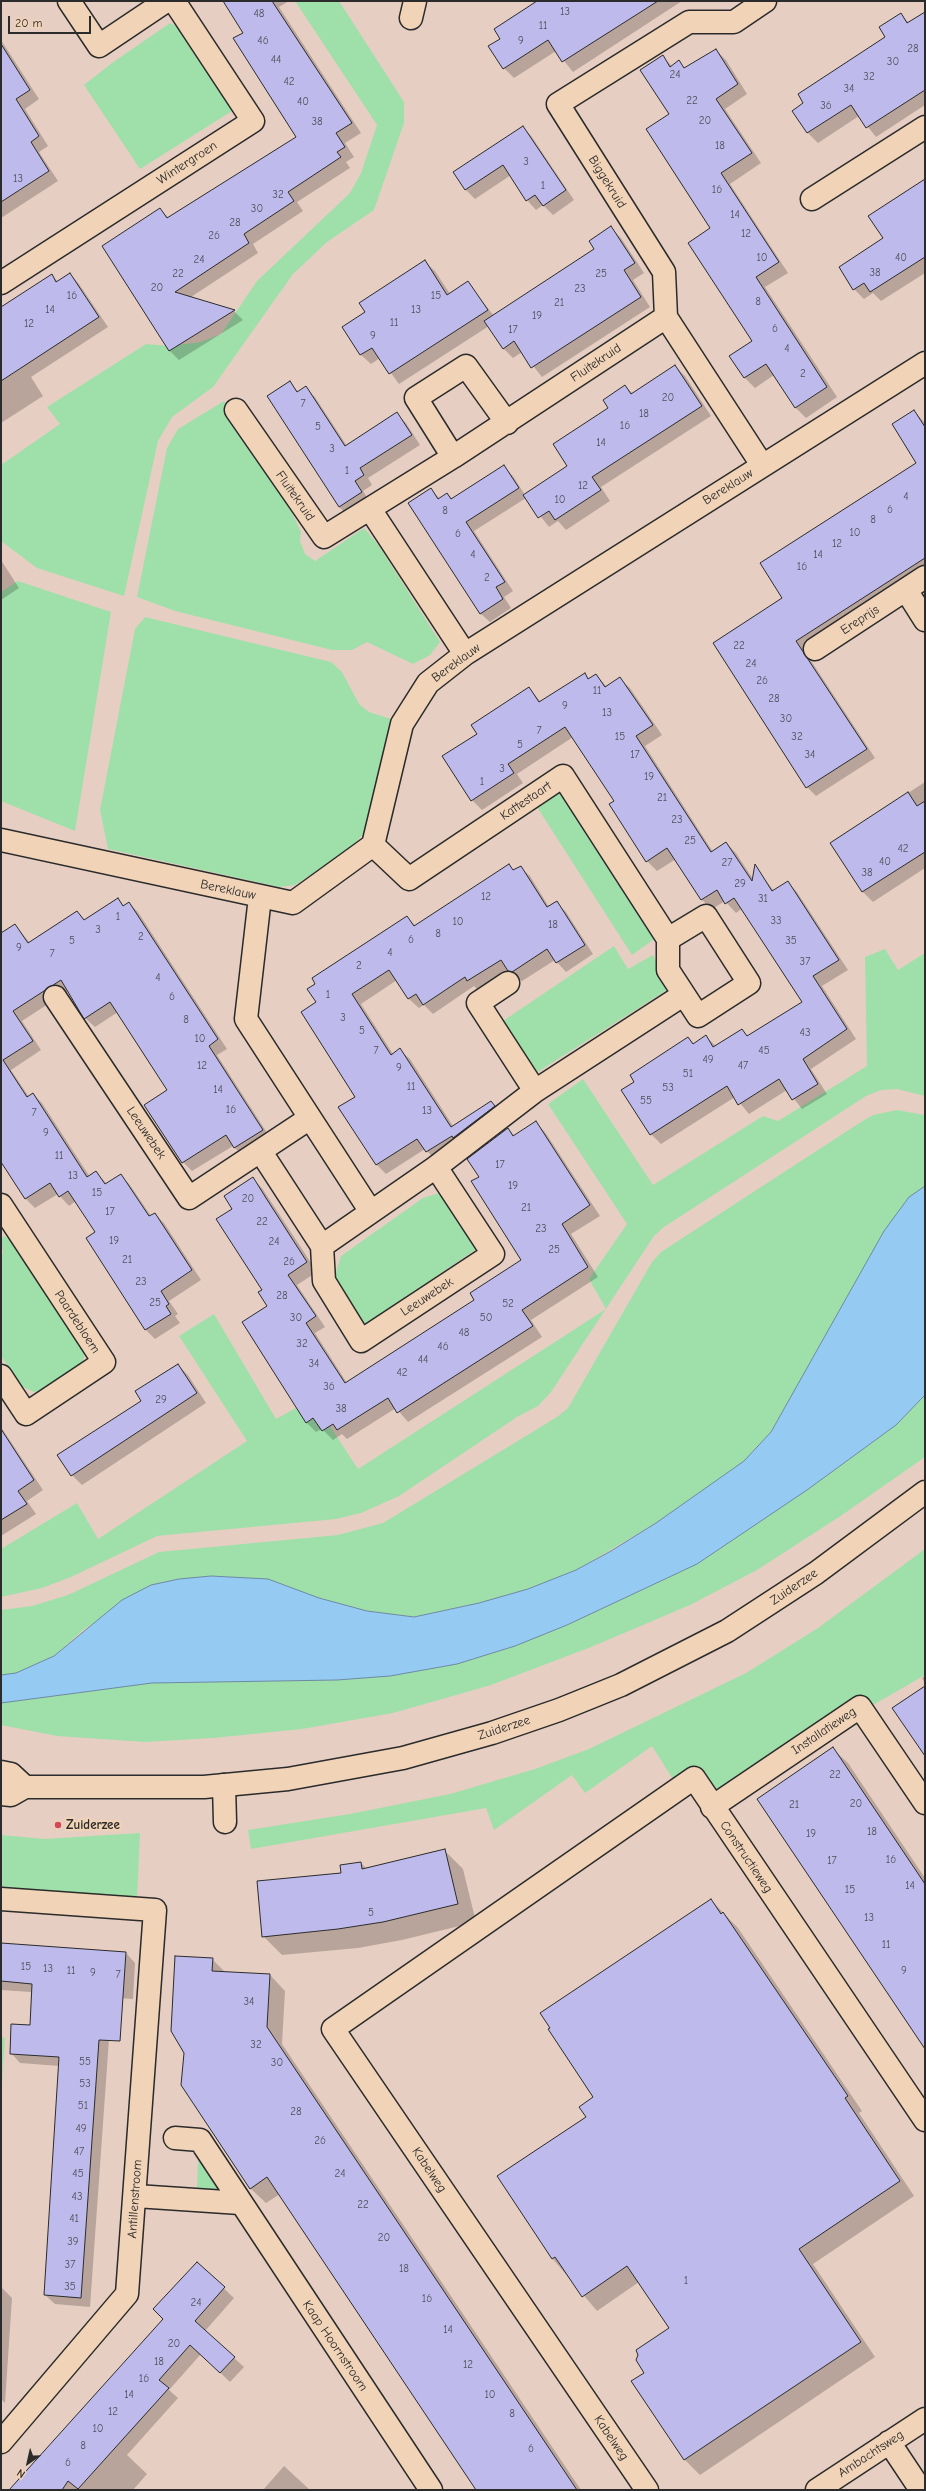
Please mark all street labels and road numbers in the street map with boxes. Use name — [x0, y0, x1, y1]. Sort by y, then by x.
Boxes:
street label: Wintergroen — [154, 138, 220, 188]
street label: Biggekruid — [585, 153, 629, 211]
street label: Fluitekruid — [568, 340, 624, 386]
street label: Bereklauw — [700, 465, 756, 509]
street label: Fluitekruid — [272, 468, 318, 524]
street label: Ereprijs — [838, 602, 882, 638]
street label: Bereklauw — [429, 640, 483, 686]
street label: Kattestaart — [497, 778, 555, 824]
street label: Bereklauw — [199, 877, 257, 903]
street label: Leeuwebek — [123, 1104, 169, 1162]
street label: Leeuwebek — [398, 1274, 456, 1320]
street label: Paardebloem — [51, 1287, 103, 1357]
street label: Zuiderzee — [767, 1565, 821, 1609]
street label: Installatieweg — [789, 1704, 859, 1758]
street label: Zuiderzee — [476, 1712, 532, 1744]
street label: Constructieweg — [716, 1818, 776, 1896]
street label: Kabelweg — [408, 2144, 450, 2196]
street label: Antillenstroom — [124, 2159, 146, 2239]
street label: Kaap Hoornstroom — [299, 2298, 371, 2394]
street label: Kabelweg — [590, 2412, 632, 2464]
street label: Ambachtsweg — [835, 2427, 907, 2481]

